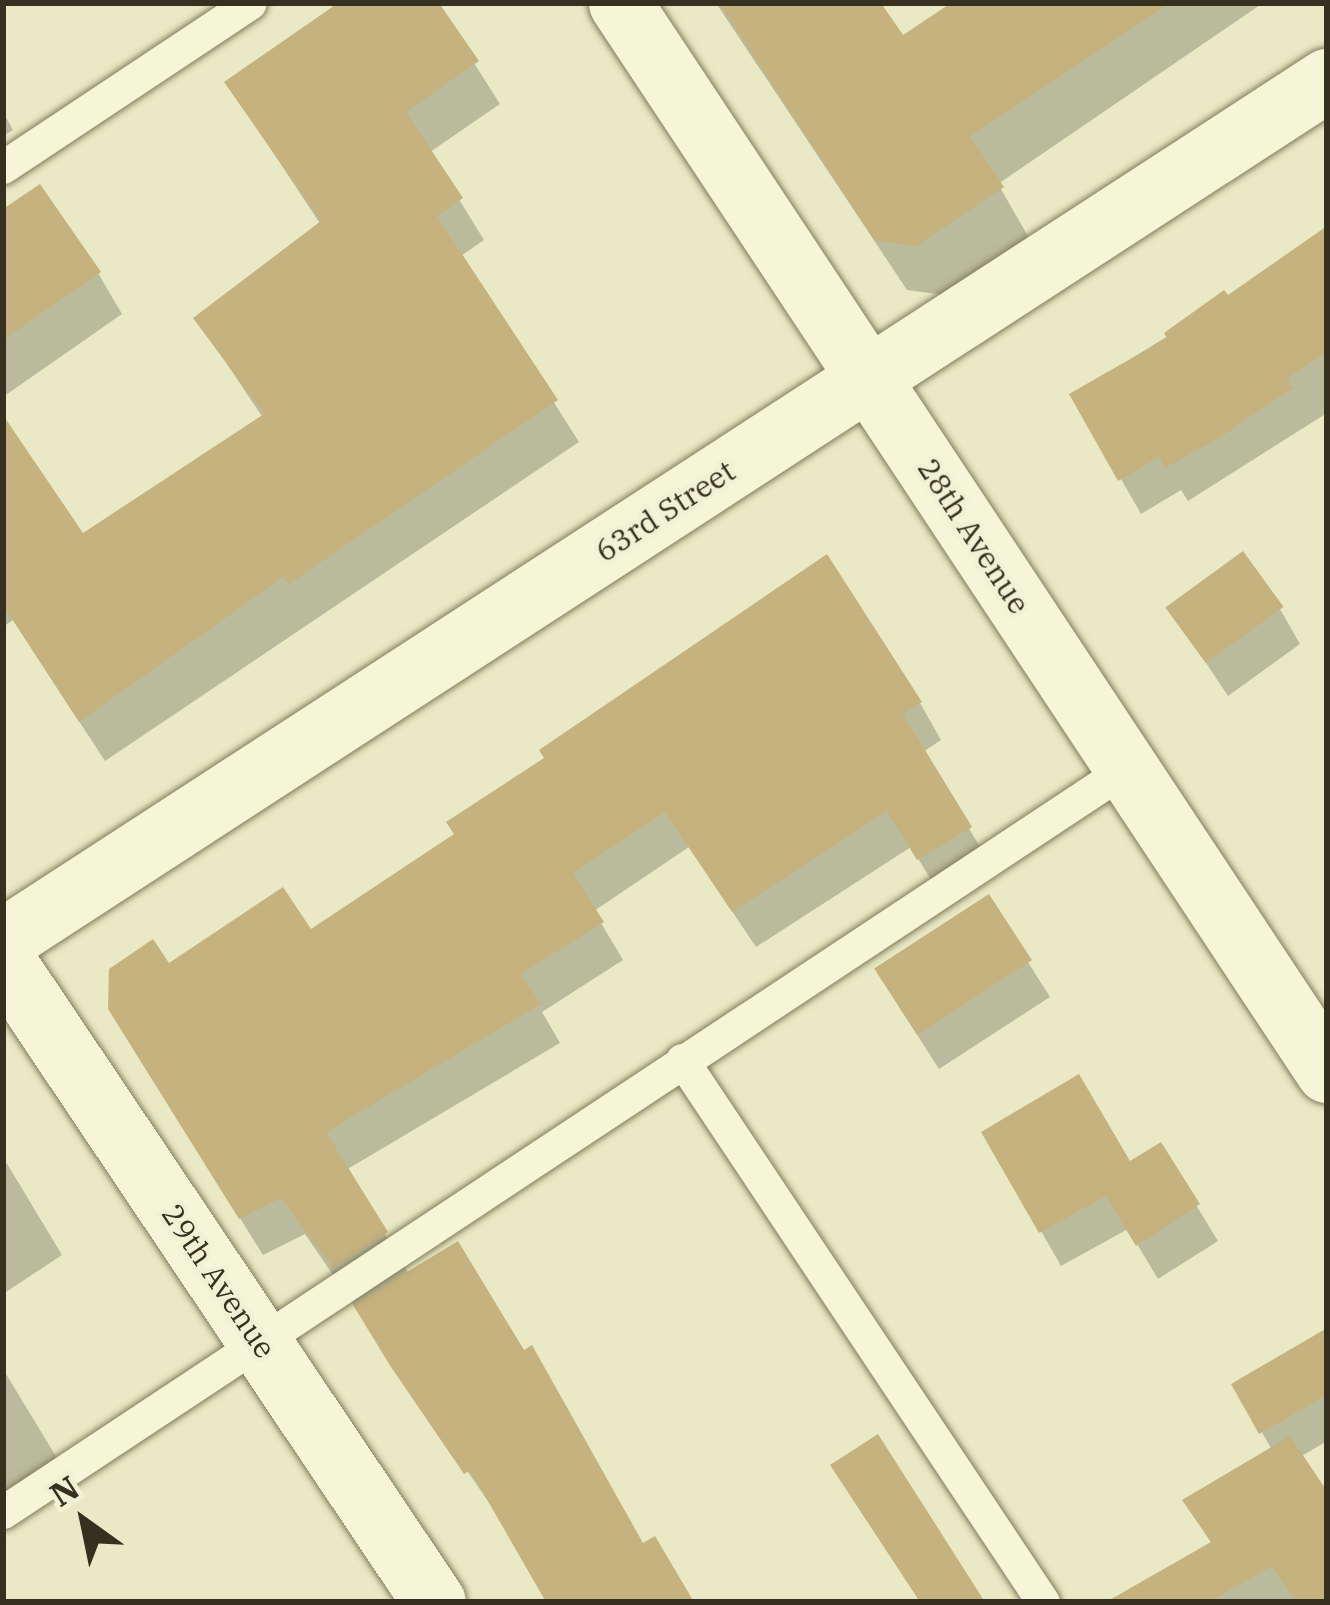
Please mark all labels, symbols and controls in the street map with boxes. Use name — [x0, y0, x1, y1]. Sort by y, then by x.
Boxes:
street label: 28th Avenue — [911, 452, 1037, 620]
street label: 63rd Street — [589, 453, 741, 569]
street label: 29th Avenue — [154, 1197, 284, 1365]
north arrow — [24, 1461, 144, 1581]
text: N — [41, 1465, 87, 1516]

